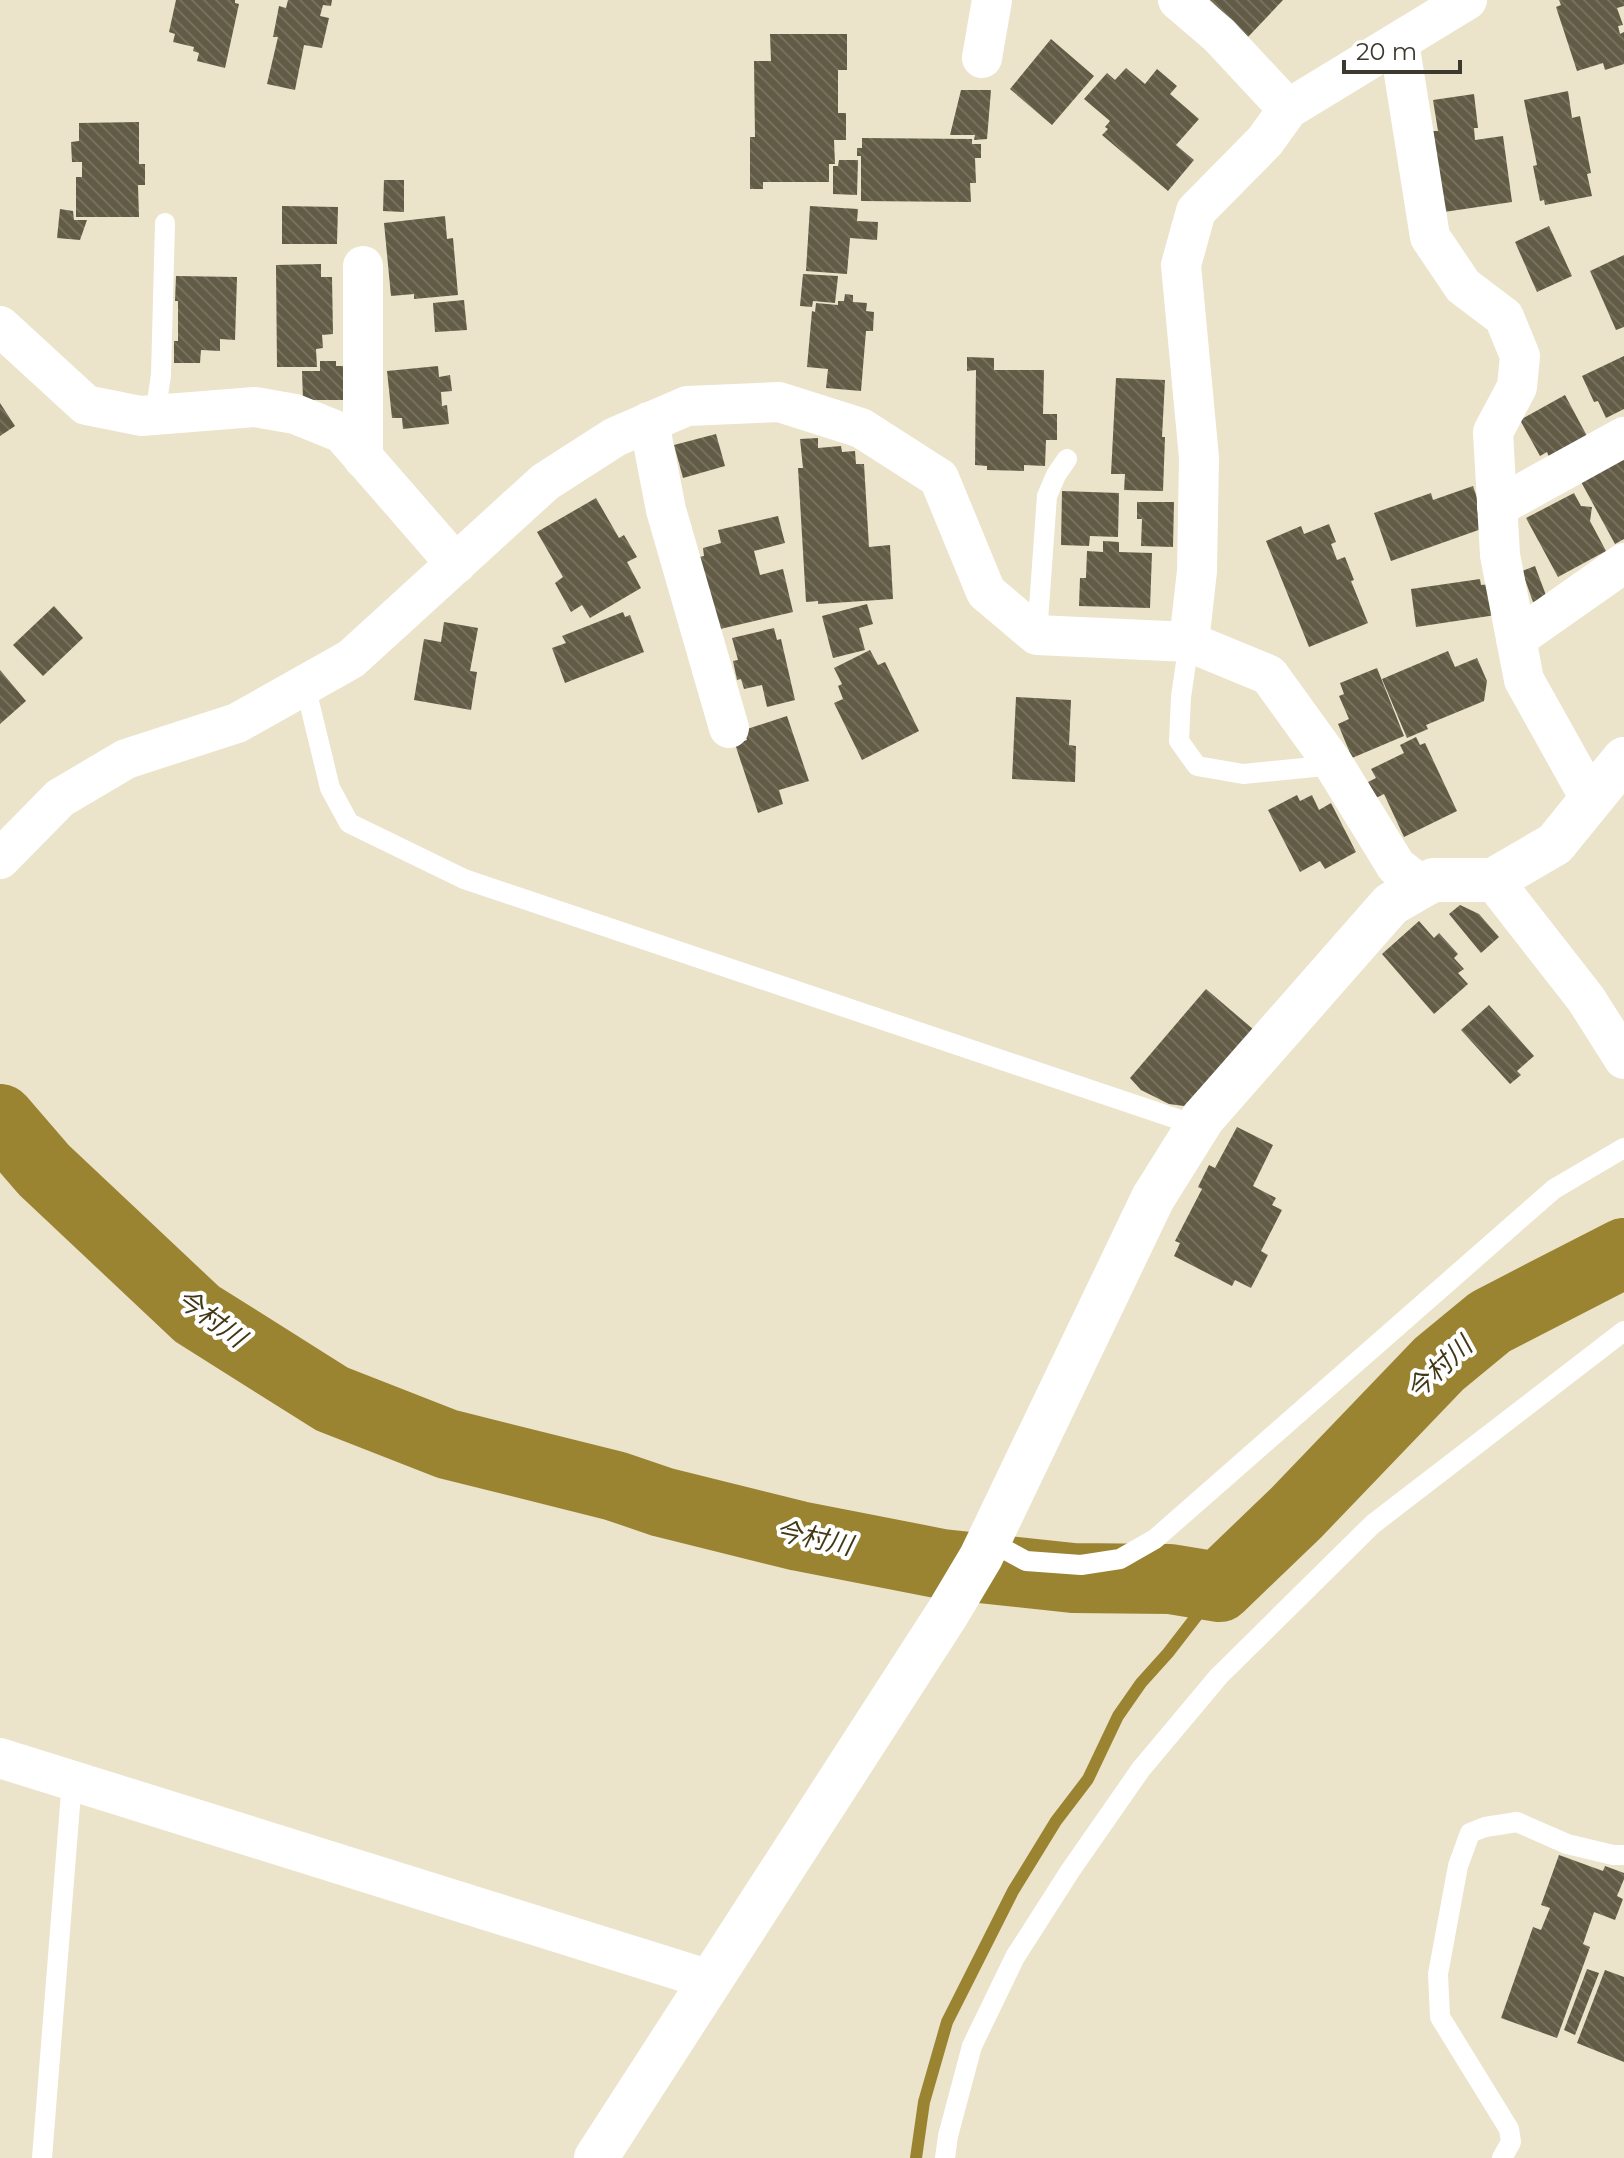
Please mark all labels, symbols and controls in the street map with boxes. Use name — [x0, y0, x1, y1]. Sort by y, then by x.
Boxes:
scale bar — [1344, 24, 1460, 74]
text: 20 m — [1356, 37, 1417, 66]
water label: 今村川 — [170, 1282, 254, 1356]
water label: 今村川 — [1400, 1328, 1481, 1406]
water label: 今村川 — [773, 1514, 858, 1562]

